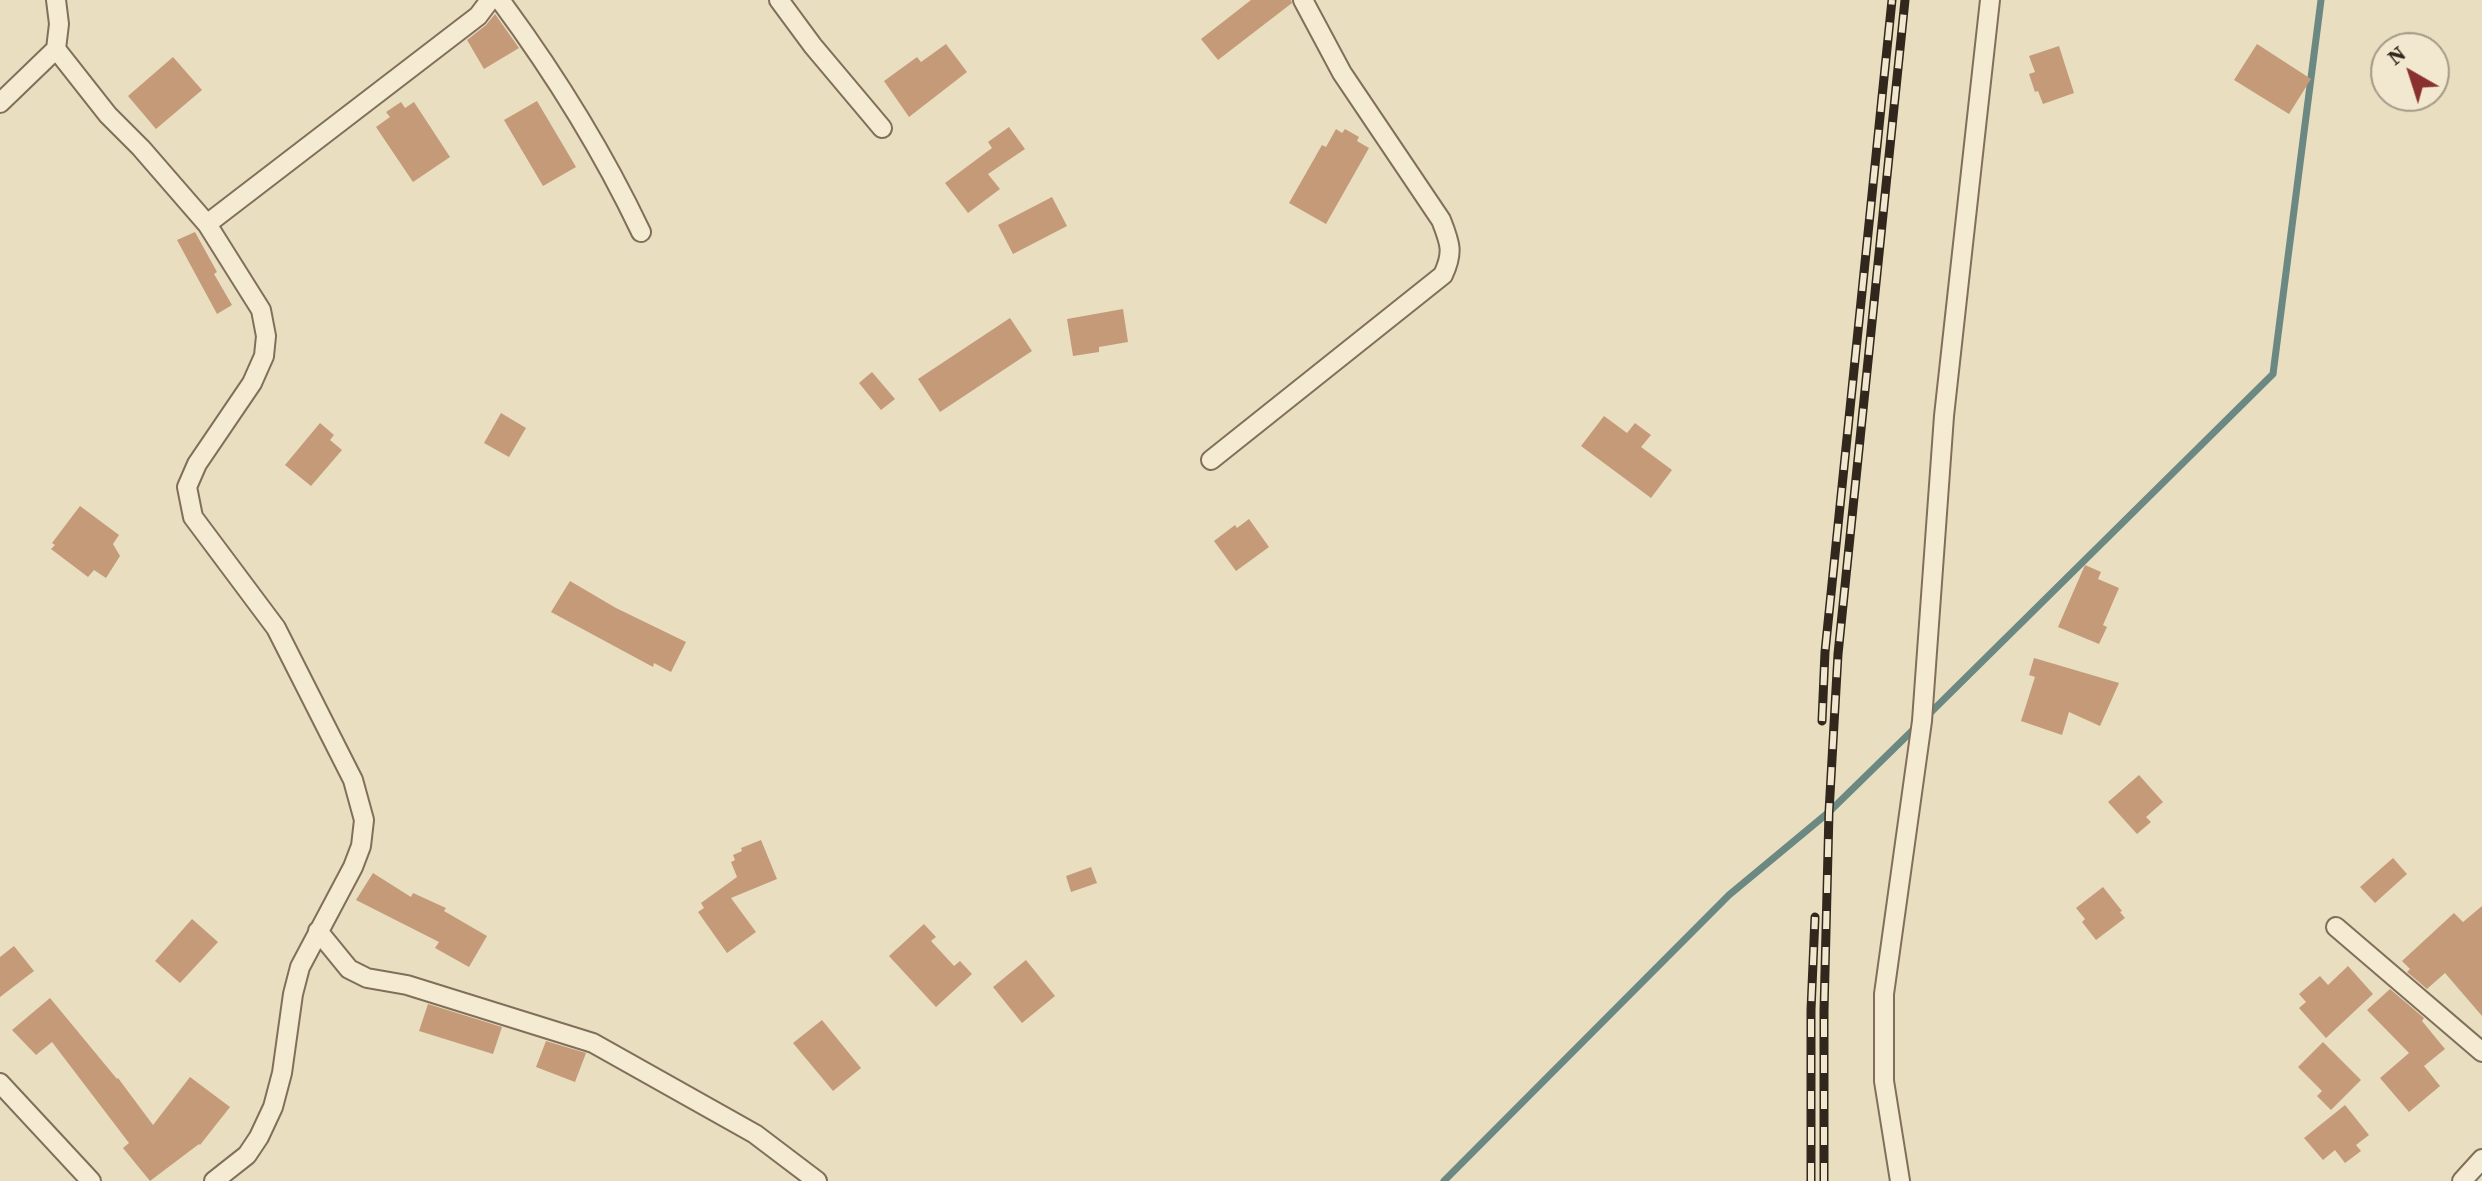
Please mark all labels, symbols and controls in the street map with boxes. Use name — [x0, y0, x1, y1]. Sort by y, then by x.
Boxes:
north arrow — [2370, 32, 2450, 112]
text: N — [2380, 38, 2412, 72]

